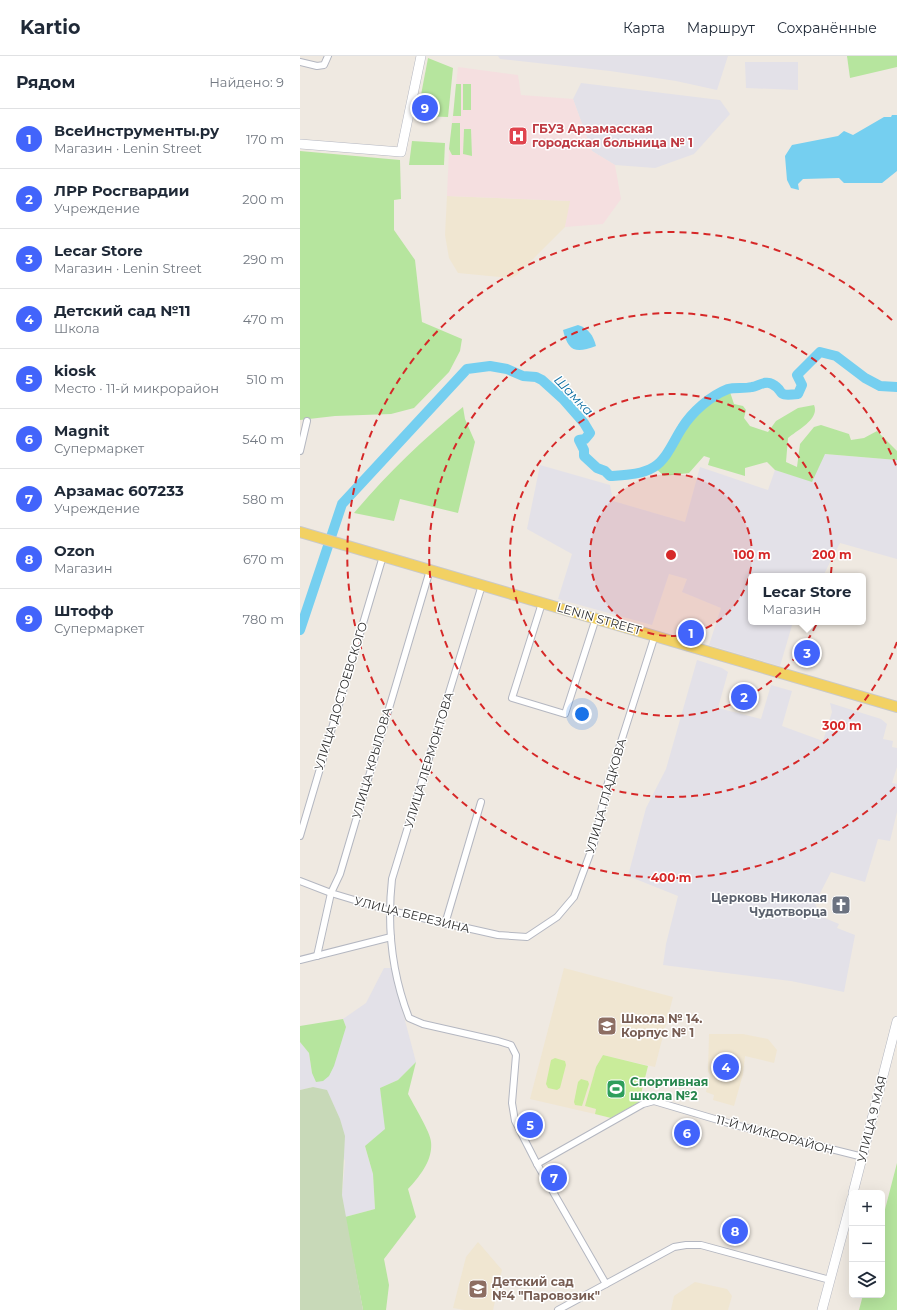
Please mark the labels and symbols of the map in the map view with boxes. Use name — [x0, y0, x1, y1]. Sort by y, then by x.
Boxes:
pin: 9 — [412, 93, 438, 123]
place label: ГБУЗ Арзамасская городская больница № 1 — [532, 121, 693, 150]
hospital icon: ГБУЗ Арзамасская городская больница № 1 — [507, 125, 529, 147]
water label: Шамка — [551, 372, 597, 418]
text: 100 m — [734, 547, 770, 562]
text: 200 m — [812, 547, 852, 562]
centre of rings — [664, 548, 678, 562]
street label: LENIN STREET — [555, 599, 643, 638]
pin: 1 — [678, 618, 704, 648]
street label: УЛИЦА ДОСТОЕВСКОГО — [311, 620, 370, 772]
pin: 3 — [794, 638, 820, 668]
pin: 2 — [731, 682, 757, 712]
street label: УЛИЦА ЛЕРМОНТОВА — [401, 690, 456, 830]
your location — [572, 704, 592, 724]
street label: УЛИЦА КРЫЛОВА — [348, 706, 395, 820]
text: 300 m — [821, 718, 862, 733]
street label: УЛИЦА ГЛАДКОВА — [582, 736, 629, 855]
text: 400 m — [651, 870, 691, 885]
place label: Церковь Николая Чудотворца — [711, 890, 827, 919]
street label: УЛИЦА БЕРЕЗИНА — [353, 893, 472, 936]
church icon: Церковь Николая Чудотворца — [830, 894, 852, 916]
place label: Школа № 14. Корпус № 1 — [621, 1011, 702, 1040]
school or university icon: Школа № 14. Корпус № 1 — [596, 1015, 618, 1037]
pin: 4 — [713, 1052, 739, 1082]
place label: Спортивная школа №2 — [630, 1074, 708, 1103]
street label: УЛИЦА 9 МАЯ — [854, 1074, 890, 1164]
sports icon: Спортивная школа №2 — [605, 1078, 627, 1100]
pin: 5 — [517, 1110, 543, 1140]
street label: 11-Й МИКРОРАЙОН — [715, 1112, 836, 1157]
pin: 6 — [674, 1118, 700, 1148]
pin: 7 — [541, 1163, 567, 1193]
pin: 8 — [722, 1216, 748, 1246]
place label: Детский сад №4 "Паровозик" — [492, 1274, 600, 1303]
school or university icon: Детский сад №4 "Паровозик" — [467, 1278, 489, 1300]

